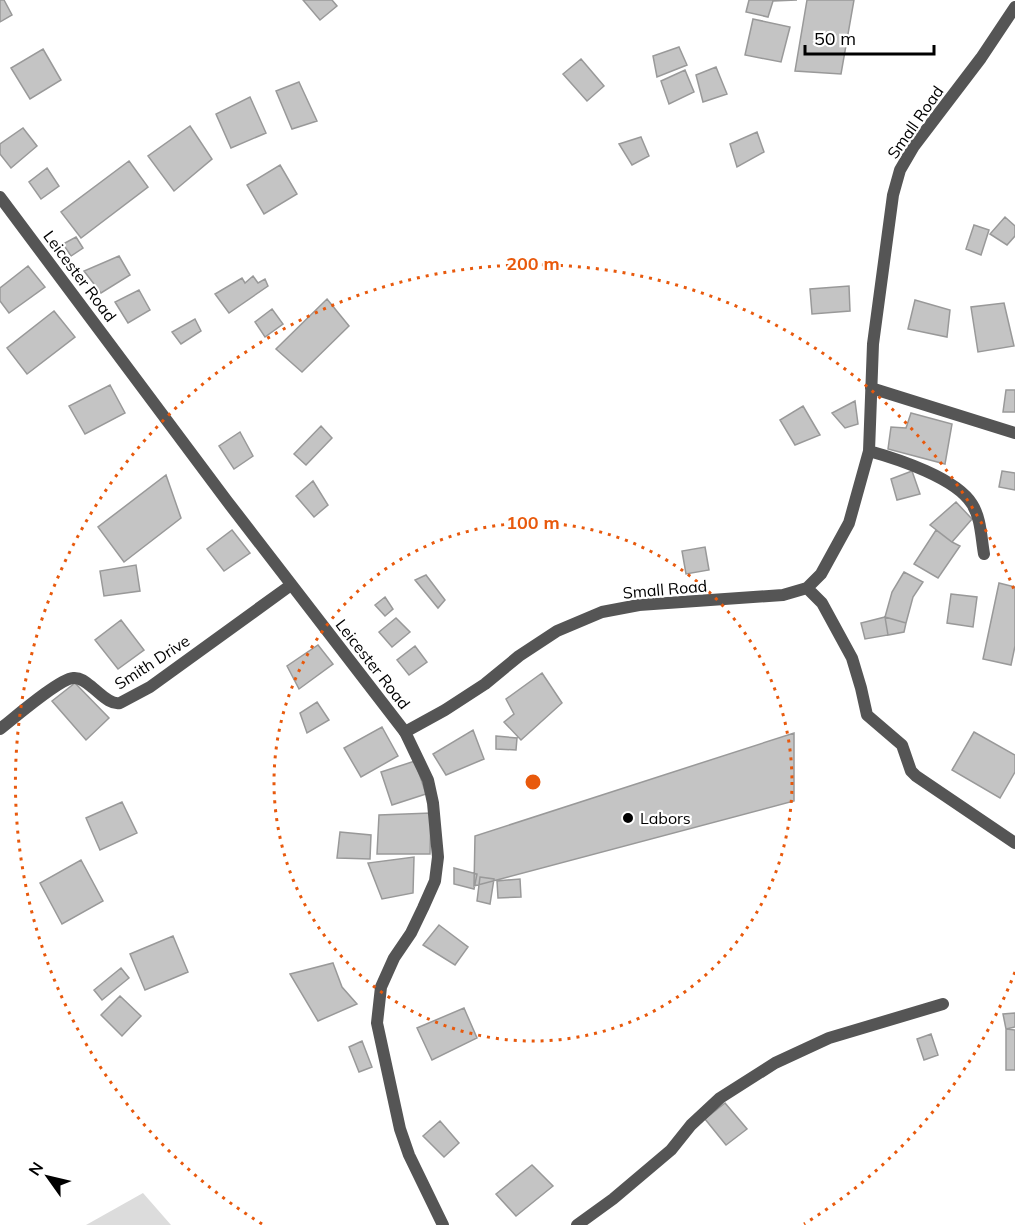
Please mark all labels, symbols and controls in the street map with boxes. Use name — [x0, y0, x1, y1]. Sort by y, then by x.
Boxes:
scale bar — [805, 18, 934, 56]
text: 50 m — [814, 27, 856, 50]
street label: Small Road — [883, 82, 947, 162]
street label: Leicester Road — [39, 226, 121, 326]
text: 200 m — [506, 252, 560, 275]
text: 100 m — [506, 511, 560, 534]
street label: Small Road — [622, 575, 708, 603]
street label: Leicester Road — [332, 615, 414, 713]
street label: Smith Drive — [111, 630, 193, 694]
centre of rings — [523, 772, 543, 792]
place label: Labors — [640, 808, 691, 828]
marker: Labors — [621, 811, 635, 825]
north arrow — [18, 1147, 78, 1207]
text: N — [24, 1158, 47, 1179]

